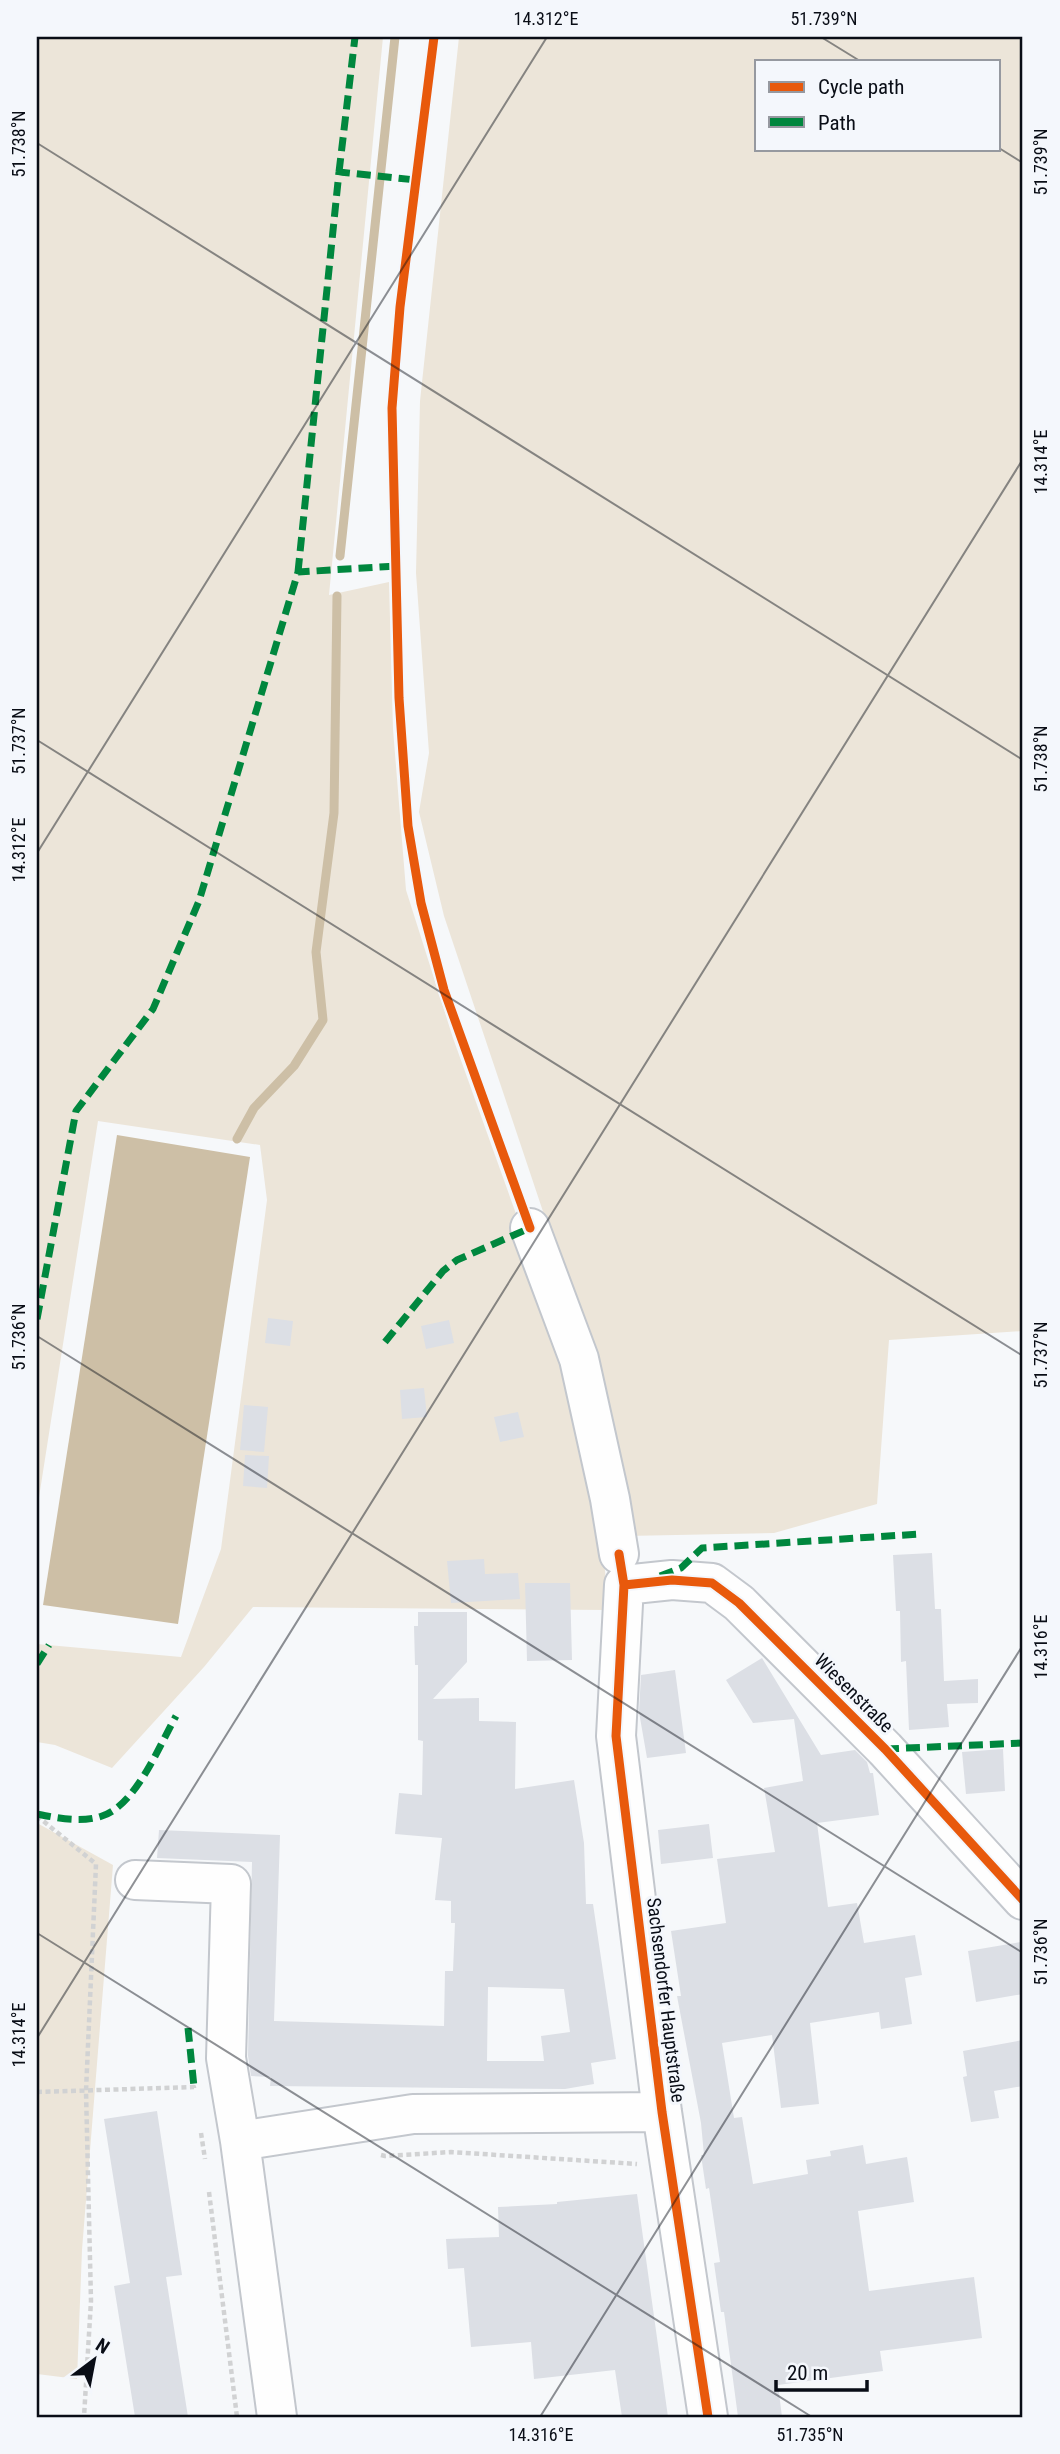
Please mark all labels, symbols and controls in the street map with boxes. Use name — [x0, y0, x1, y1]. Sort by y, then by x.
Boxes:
text: 14.312°E — [514, 8, 578, 29]
text: 51.739°N — [790, 8, 858, 29]
legend — [755, 60, 1000, 150]
text: Cycle path — [818, 75, 904, 99]
text: 51.738°N — [8, 110, 29, 178]
text: Path — [818, 111, 856, 135]
text: 51.739°N — [1030, 128, 1051, 196]
text: 14.314°E — [1030, 430, 1051, 494]
text: 51.737°N — [8, 707, 29, 775]
text: 51.738°N — [1030, 725, 1051, 793]
text: 14.312°E — [8, 818, 29, 882]
text: 51.736°N — [8, 1303, 29, 1371]
text: 51.737°N — [1030, 1321, 1051, 1389]
text: 14.316°E — [1030, 1615, 1051, 1679]
street label: Wiesenstraße — [810, 1649, 898, 1737]
street label: Sachsendorfer Hauptstraße — [642, 1896, 690, 2104]
text: 51.736°N — [1030, 1918, 1051, 1986]
text: 14.314°E — [8, 2003, 29, 2067]
north arrow — [60, 2324, 130, 2394]
text: N — [92, 2333, 114, 2359]
scale bar — [776, 2349, 867, 2393]
text: 20 m — [787, 2361, 828, 2385]
text: 14.316°E — [509, 2424, 573, 2445]
text: 51.735°N — [776, 2424, 844, 2445]

